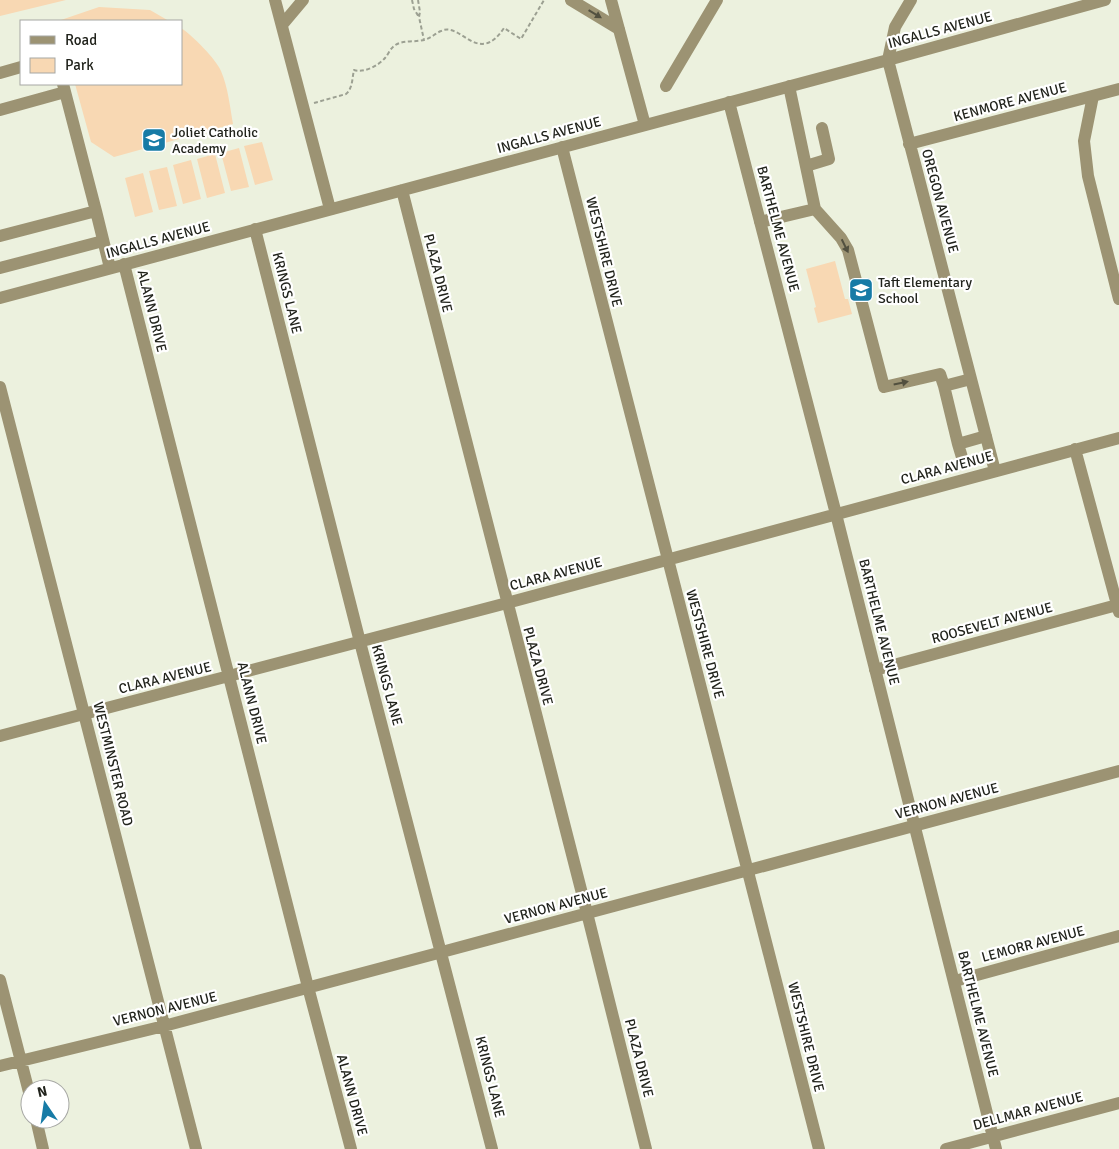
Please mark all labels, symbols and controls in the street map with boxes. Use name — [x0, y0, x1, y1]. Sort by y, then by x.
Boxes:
street label: INGALLS AVENUE — [886, 8, 994, 52]
one-way arrow — [589, 10, 602, 19]
legend — [20, 20, 182, 85]
text: Road — [65, 31, 97, 49]
text: Park — [65, 56, 94, 74]
street label: KENMORE AVENUE — [952, 79, 1068, 125]
street label: INGALLS AVENUE — [495, 113, 603, 157]
place label: Joliet Catholic Academy — [172, 124, 258, 157]
school or university icon: Joliet Catholic Academy — [141, 127, 167, 153]
street label: OREGON AVENUE — [918, 147, 962, 255]
street label: BARTHELME AVENUE — [753, 164, 803, 294]
street label: WESTSHIRE DRIVE — [582, 195, 626, 309]
street label: INGALLS AVENUE — [104, 218, 212, 262]
street label: PLAZA DRIVE — [420, 232, 456, 314]
one-way arrow — [842, 239, 850, 253]
street label: KRINGS LANE — [269, 250, 305, 336]
street label: ALANN DRIVE — [134, 268, 170, 354]
place label: Taft Elementary School — [878, 274, 972, 307]
school or university icon: Taft Elementary School — [848, 277, 874, 303]
one-way arrow — [893, 379, 908, 387]
street label: CLARA AVENUE — [899, 447, 995, 488]
street label: CLARA AVENUE — [508, 553, 604, 594]
street label: BARTHELME AVENUE — [855, 557, 903, 687]
street label: WESTSHIRE DRIVE — [682, 588, 728, 701]
street label: ROOSEVELT AVENUE — [930, 599, 1054, 647]
street label: PLAZA DRIVE — [519, 625, 557, 707]
street label: KRINGS LANE — [368, 643, 406, 728]
street label: CLARA AVENUE — [117, 658, 213, 698]
street label: ALANN DRIVE — [234, 660, 270, 746]
street label: WESTMINSTER ROAD — [89, 700, 137, 828]
street label: VERNON AVENUE — [893, 779, 1001, 823]
street label: VERNON AVENUE — [502, 884, 610, 928]
street label: LEMORR AVENUE — [980, 922, 1087, 966]
street label: BARTHELME AVENUE — [954, 949, 1002, 1079]
street label: WESTSHIRE DRIVE — [784, 980, 828, 1094]
street label: VERNON AVENUE — [111, 988, 219, 1030]
street label: PLAZA DRIVE — [621, 1017, 657, 1099]
street label: KRINGS LANE — [472, 1034, 508, 1120]
street label: ALANN DRIVE — [333, 1052, 371, 1138]
north arrow — [20, 1079, 70, 1129]
text: N — [36, 1082, 49, 1101]
street label: DELLMAR AVENUE — [971, 1088, 1085, 1134]

